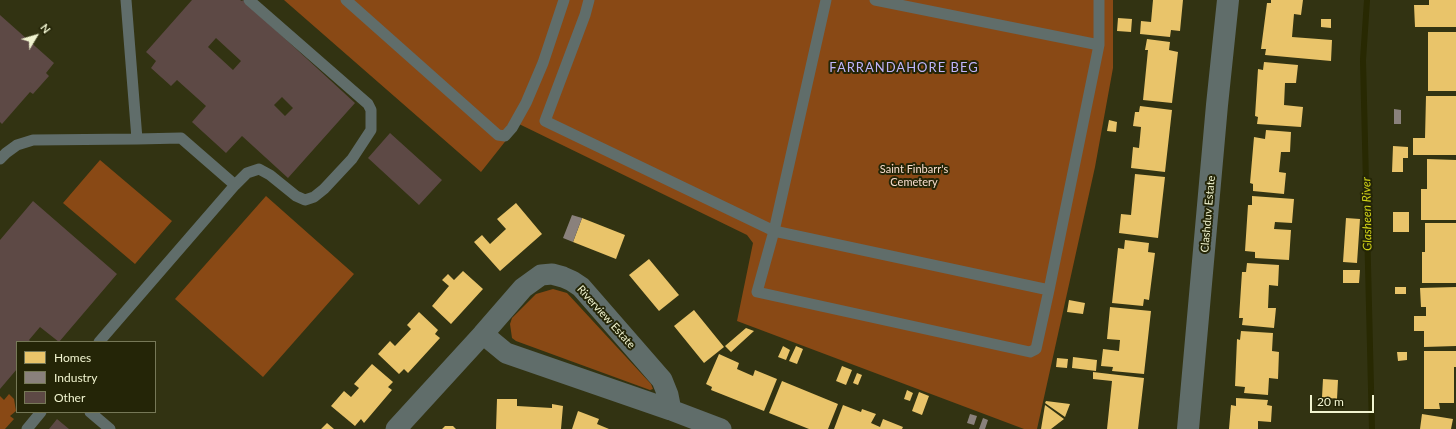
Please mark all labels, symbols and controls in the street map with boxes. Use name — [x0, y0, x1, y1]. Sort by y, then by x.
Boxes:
north arrow — [16, 16, 56, 56]
text: N — [38, 21, 54, 36]
district label: FARRANDAHORE BEG — [829, 60, 979, 76]
park label: Saint Finbarr's Cemetery — [880, 162, 948, 188]
street label: Clashduv Estate — [1198, 175, 1218, 253]
water label: Glasheen River — [1359, 177, 1375, 251]
street label: Riverview Estate — [574, 283, 638, 351]
legend — [16, 341, 156, 413]
text: Homes — [54, 350, 91, 365]
text: Industry — [54, 370, 97, 385]
scale bar — [1312, 387, 1376, 413]
text: Other — [54, 390, 85, 405]
text: 20 m — [1317, 394, 1344, 409]

